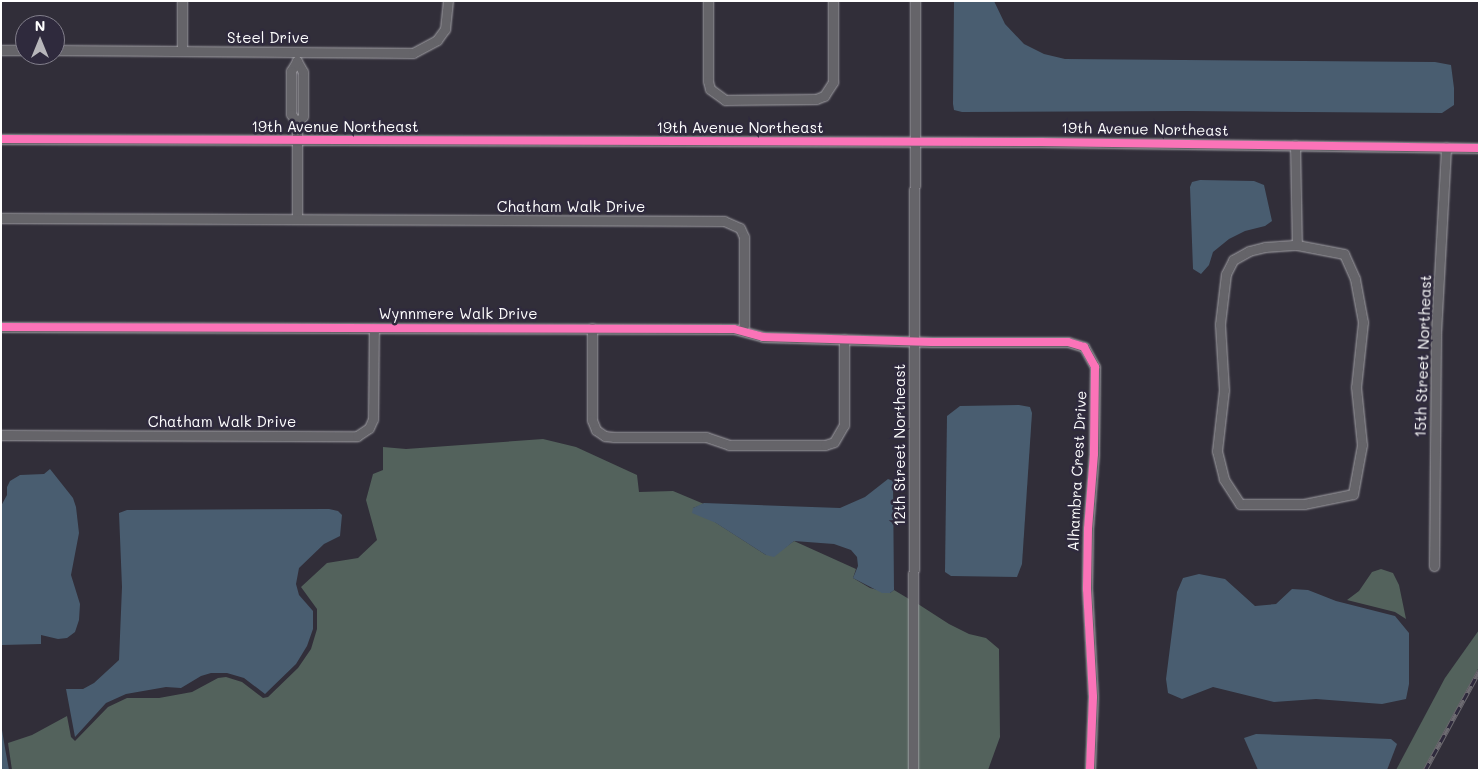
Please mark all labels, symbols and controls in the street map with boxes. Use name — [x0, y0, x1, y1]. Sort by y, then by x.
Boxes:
north arrow — [15, 15, 65, 65]
text: N — [35, 16, 45, 35]
street label: Steel Drive — [227, 29, 309, 47]
street label: 19th Avenue Northeast — [251, 118, 419, 136]
street label: 19th Avenue Northeast — [656, 119, 824, 137]
street label: 19th Avenue Northeast — [1061, 119, 1229, 139]
street label: Chatham Walk Drive — [497, 198, 645, 216]
street label: 15th Street Northeast — [1411, 274, 1435, 438]
street label: Wynnmere Walk Drive — [378, 305, 538, 323]
street label: 12th Street Northeast — [891, 364, 909, 526]
street label: Alhambra Crest Drive — [1064, 390, 1090, 552]
street label: Chatham Walk Drive — [148, 413, 296, 431]

